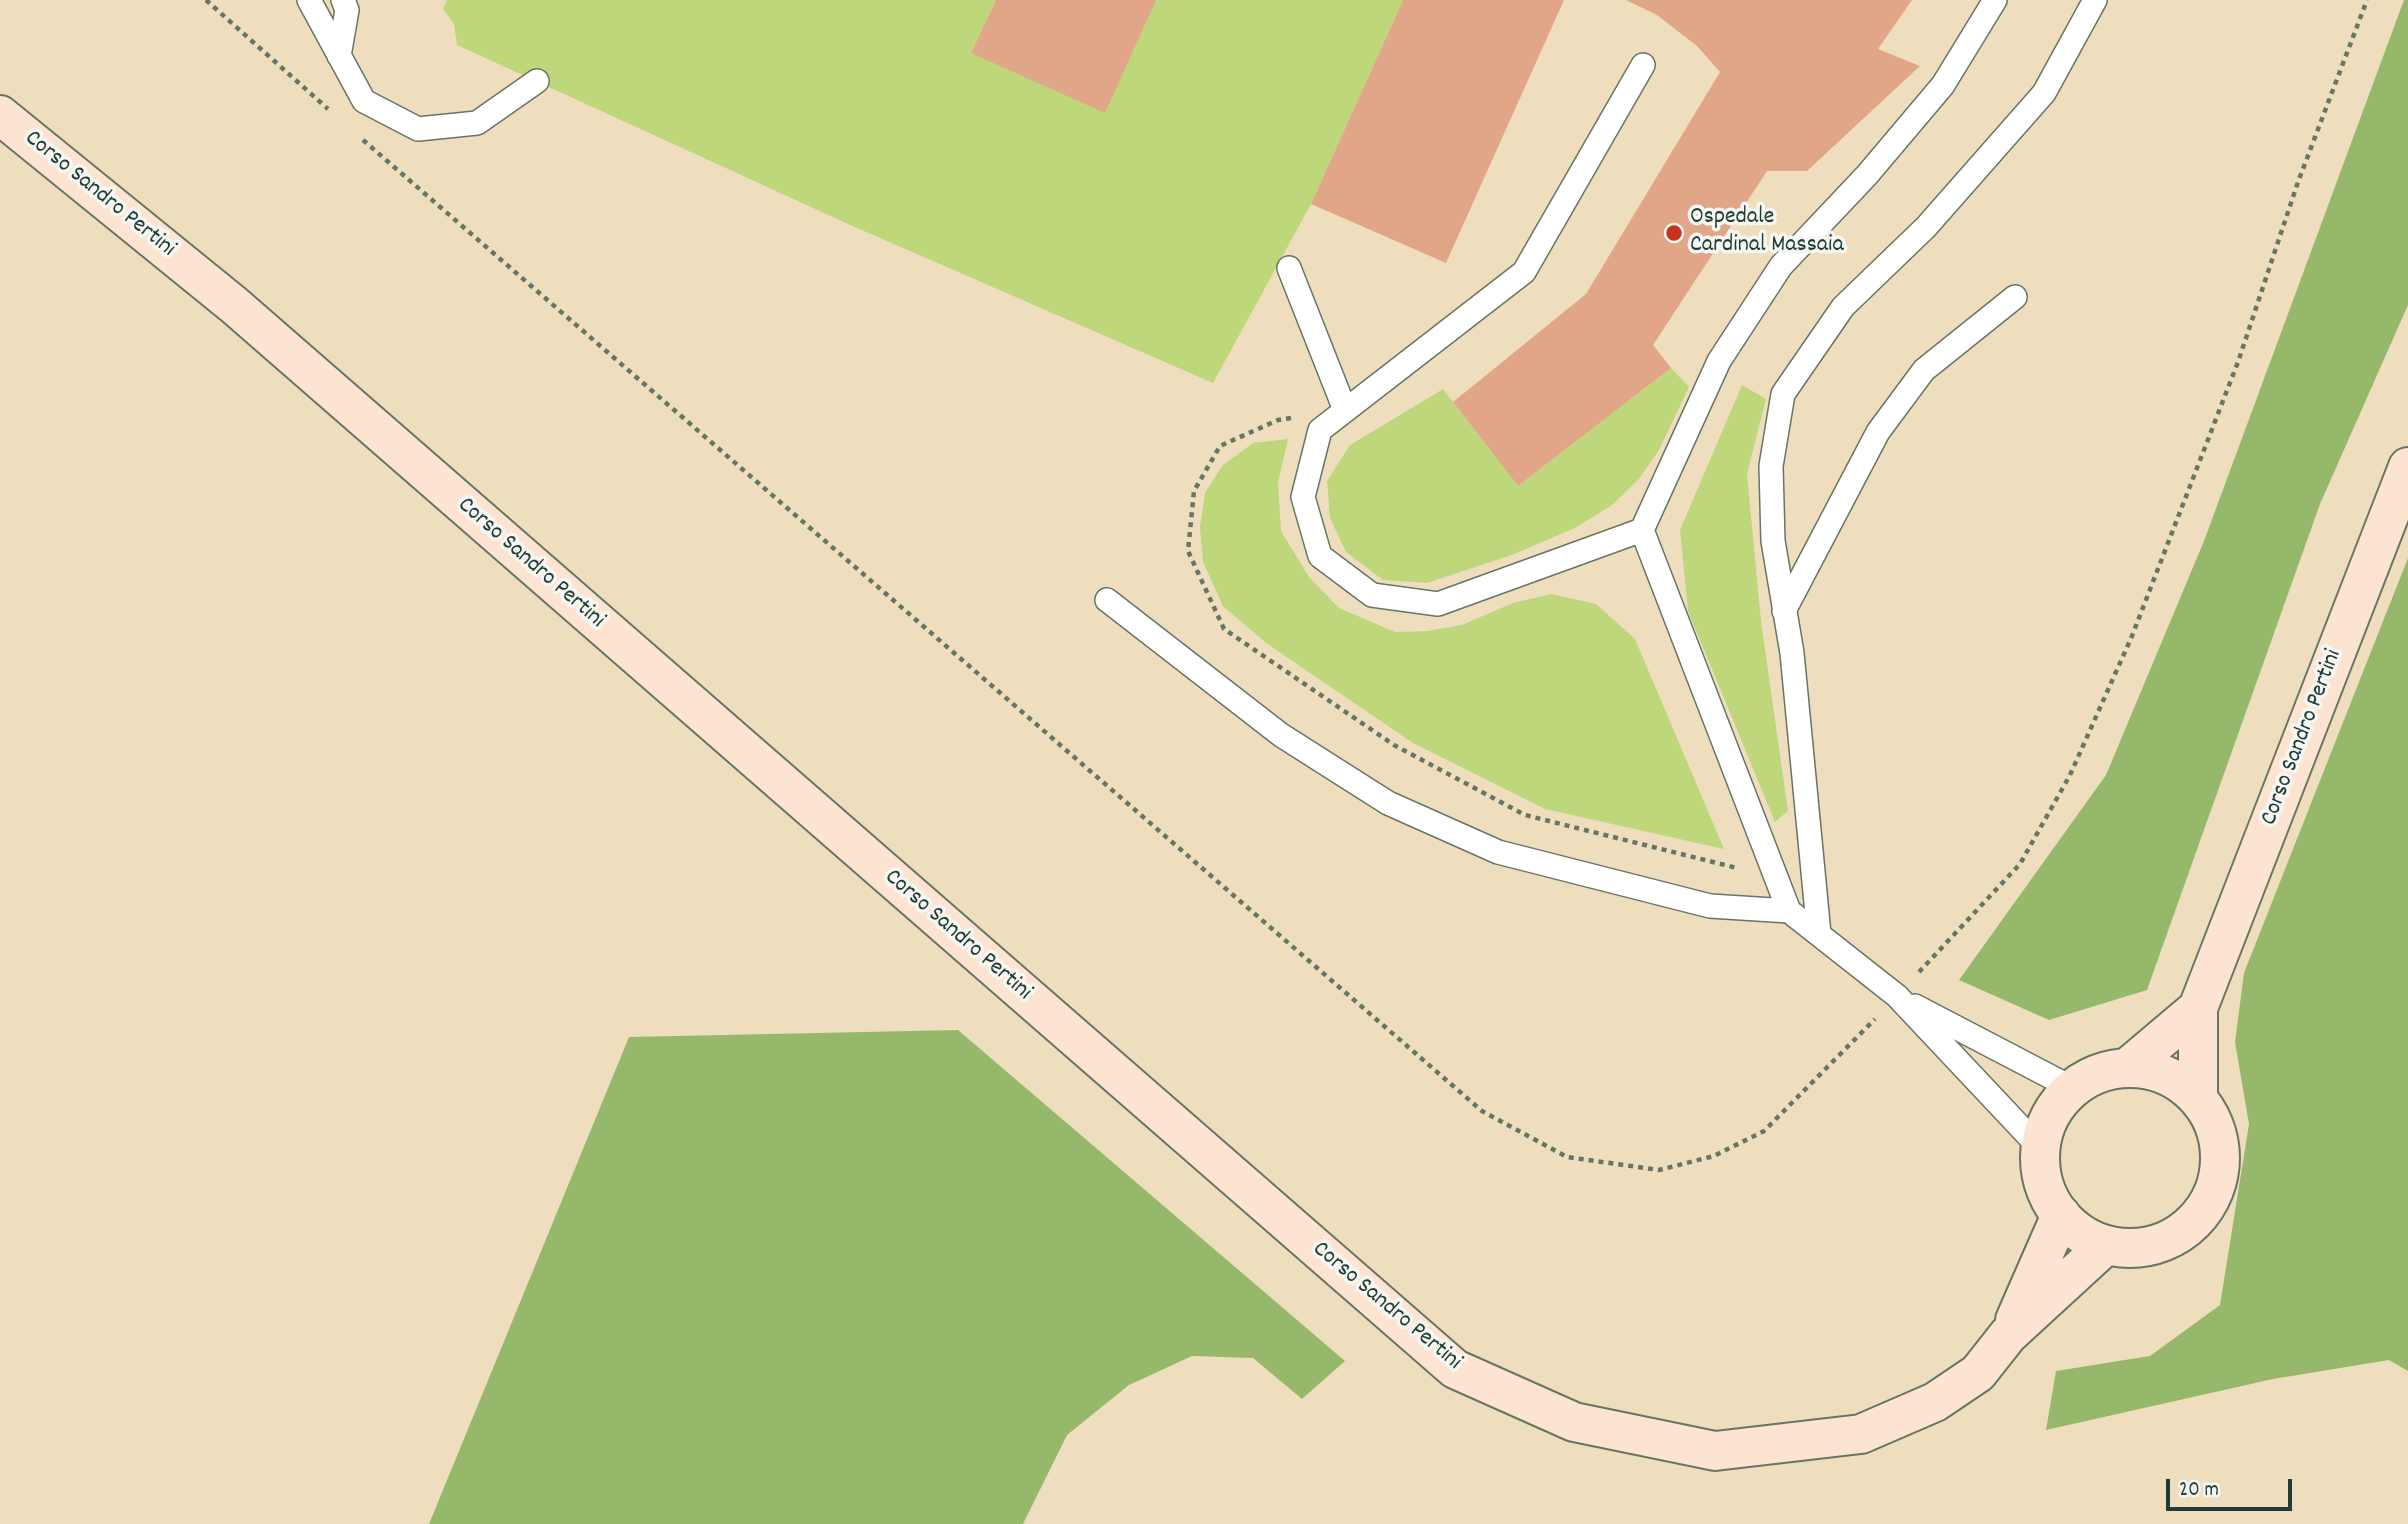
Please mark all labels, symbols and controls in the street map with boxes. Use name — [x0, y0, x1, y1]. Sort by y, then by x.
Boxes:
street label: Corso Sandro Pertini — [18, 125, 180, 265]
place label: Ospedale Cardinal Massaia — [1690, 205, 1844, 261]
marker: Ospedale Cardinal Massaia — [1664, 223, 1684, 243]
street label: Corso Sandro Pertini — [450, 492, 610, 636]
street label: Corso Sandro Pertini — [2256, 646, 2350, 830]
street label: Corso Sandro Pertini — [877, 864, 1037, 1008]
street label: Corso Sandro Pertini — [1305, 1236, 1467, 1378]
scale bar — [2170, 1464, 2296, 1508]
text: 20 m — [2179, 1476, 2219, 1506]

